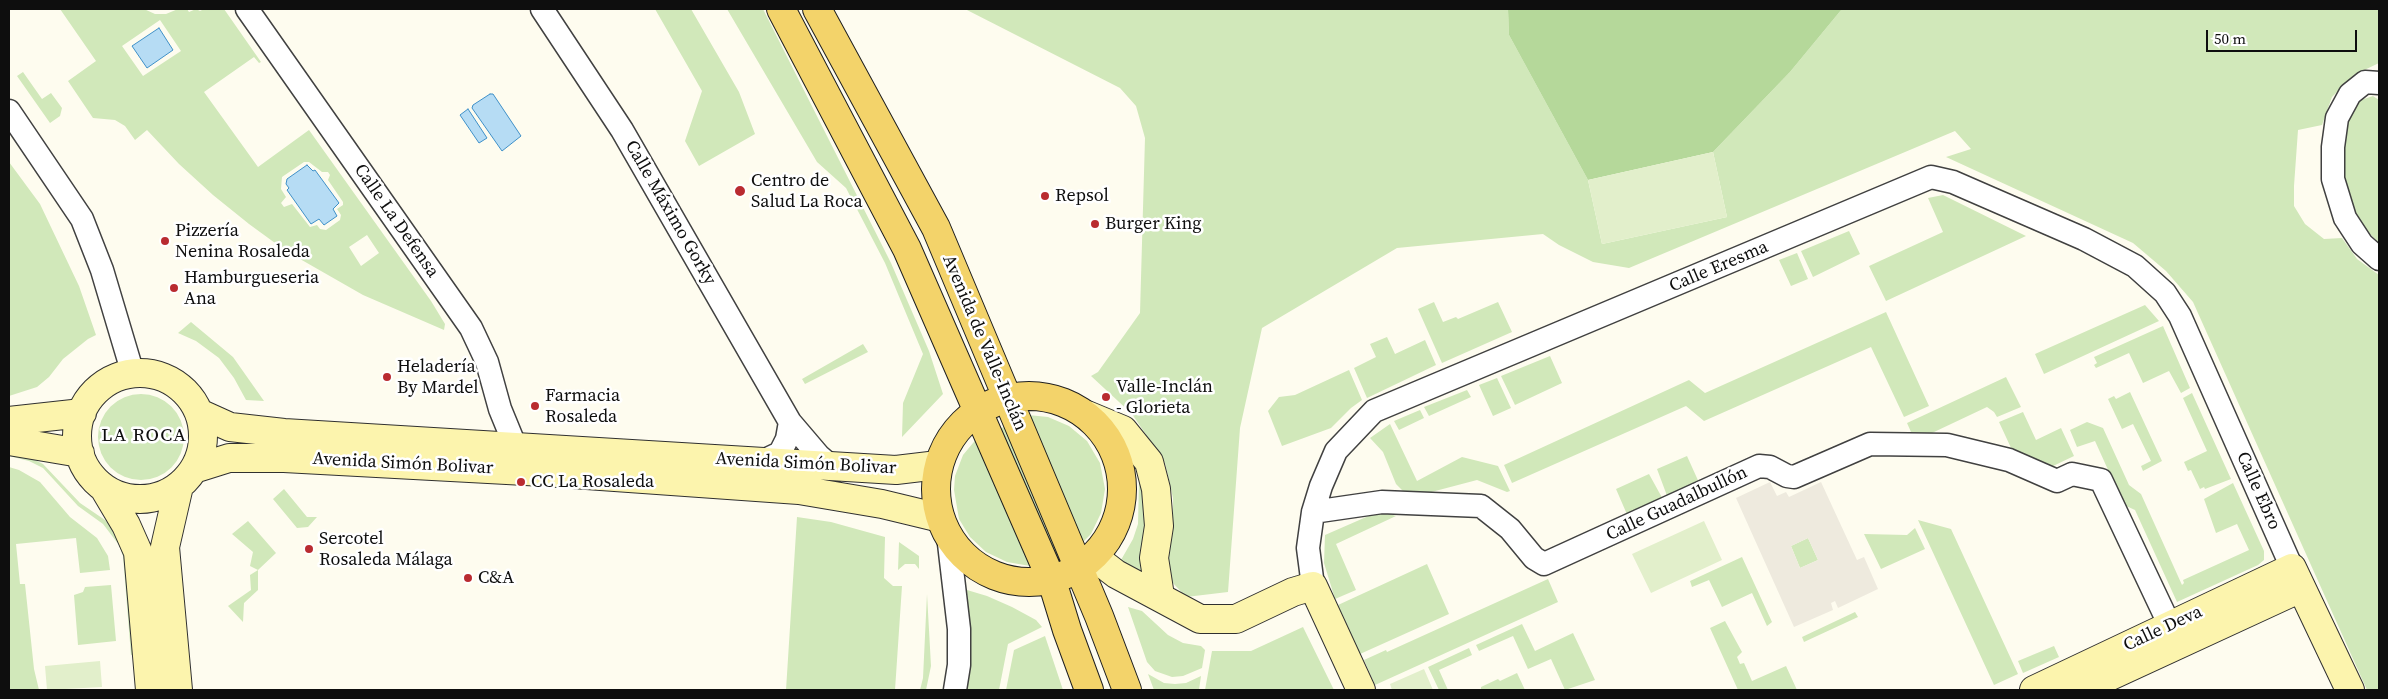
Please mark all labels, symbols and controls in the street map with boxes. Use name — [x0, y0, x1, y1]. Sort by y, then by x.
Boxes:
scale bar — [2208, 20, 2359, 52]
text: 50 m — [2214, 28, 2246, 49]
street label: Calle Máximo Gorky — [620, 137, 720, 289]
street label: Calle La Defensa — [349, 160, 443, 282]
place label: Centro de Salud La Roca — [751, 170, 863, 212]
marker: Centro de Salud La Roca — [733, 184, 747, 198]
place label: Repsol — [1055, 185, 1109, 207]
marker: Repsol — [1039, 190, 1051, 202]
place label: Burger King — [1105, 213, 1202, 235]
marker: Burger King — [1089, 218, 1101, 230]
place label: Pizzería Nenina Rosaleda — [175, 220, 310, 262]
marker: Pizzería Nenina Rosaleda — [159, 235, 171, 247]
street label: Calle Eresma — [1666, 236, 1772, 298]
street label: Avenida de Valle-Inclán — [937, 252, 1031, 434]
place label: Hamburgueseria Ana — [184, 267, 319, 310]
marker: Hamburgueseria Ana — [168, 282, 180, 294]
place label: Heladería By Mardel — [397, 356, 479, 398]
marker: Heladería By Mardel — [381, 371, 393, 383]
place label: Valle-Inclán - Glorieta — [1116, 376, 1213, 418]
place label: Farmacia Rosaleda — [545, 385, 620, 428]
marker: Valle-Inclán - Glorieta — [1100, 391, 1112, 403]
marker: Farmacia Rosaleda — [529, 400, 541, 412]
district label: LA ROCA — [100, 425, 188, 447]
street label: Avenida Simón Bolivar — [312, 448, 494, 480]
street label: Avenida Simón Bolivar — [715, 448, 897, 480]
street label: Calle Ebro — [2231, 449, 2285, 533]
street label: Calle Guadalbullón — [1603, 462, 1751, 546]
place label: CC La Rosaleda — [531, 471, 654, 493]
marker: CC La Rosaleda — [515, 476, 527, 488]
place label: Sercotel Rosaleda Málaga — [319, 528, 453, 570]
marker: Sercotel Rosaleda Málaga — [303, 543, 315, 555]
place label: C&A — [478, 567, 514, 589]
marker: C&A — [462, 572, 474, 584]
street label: Calle Deva — [2120, 601, 2206, 657]

